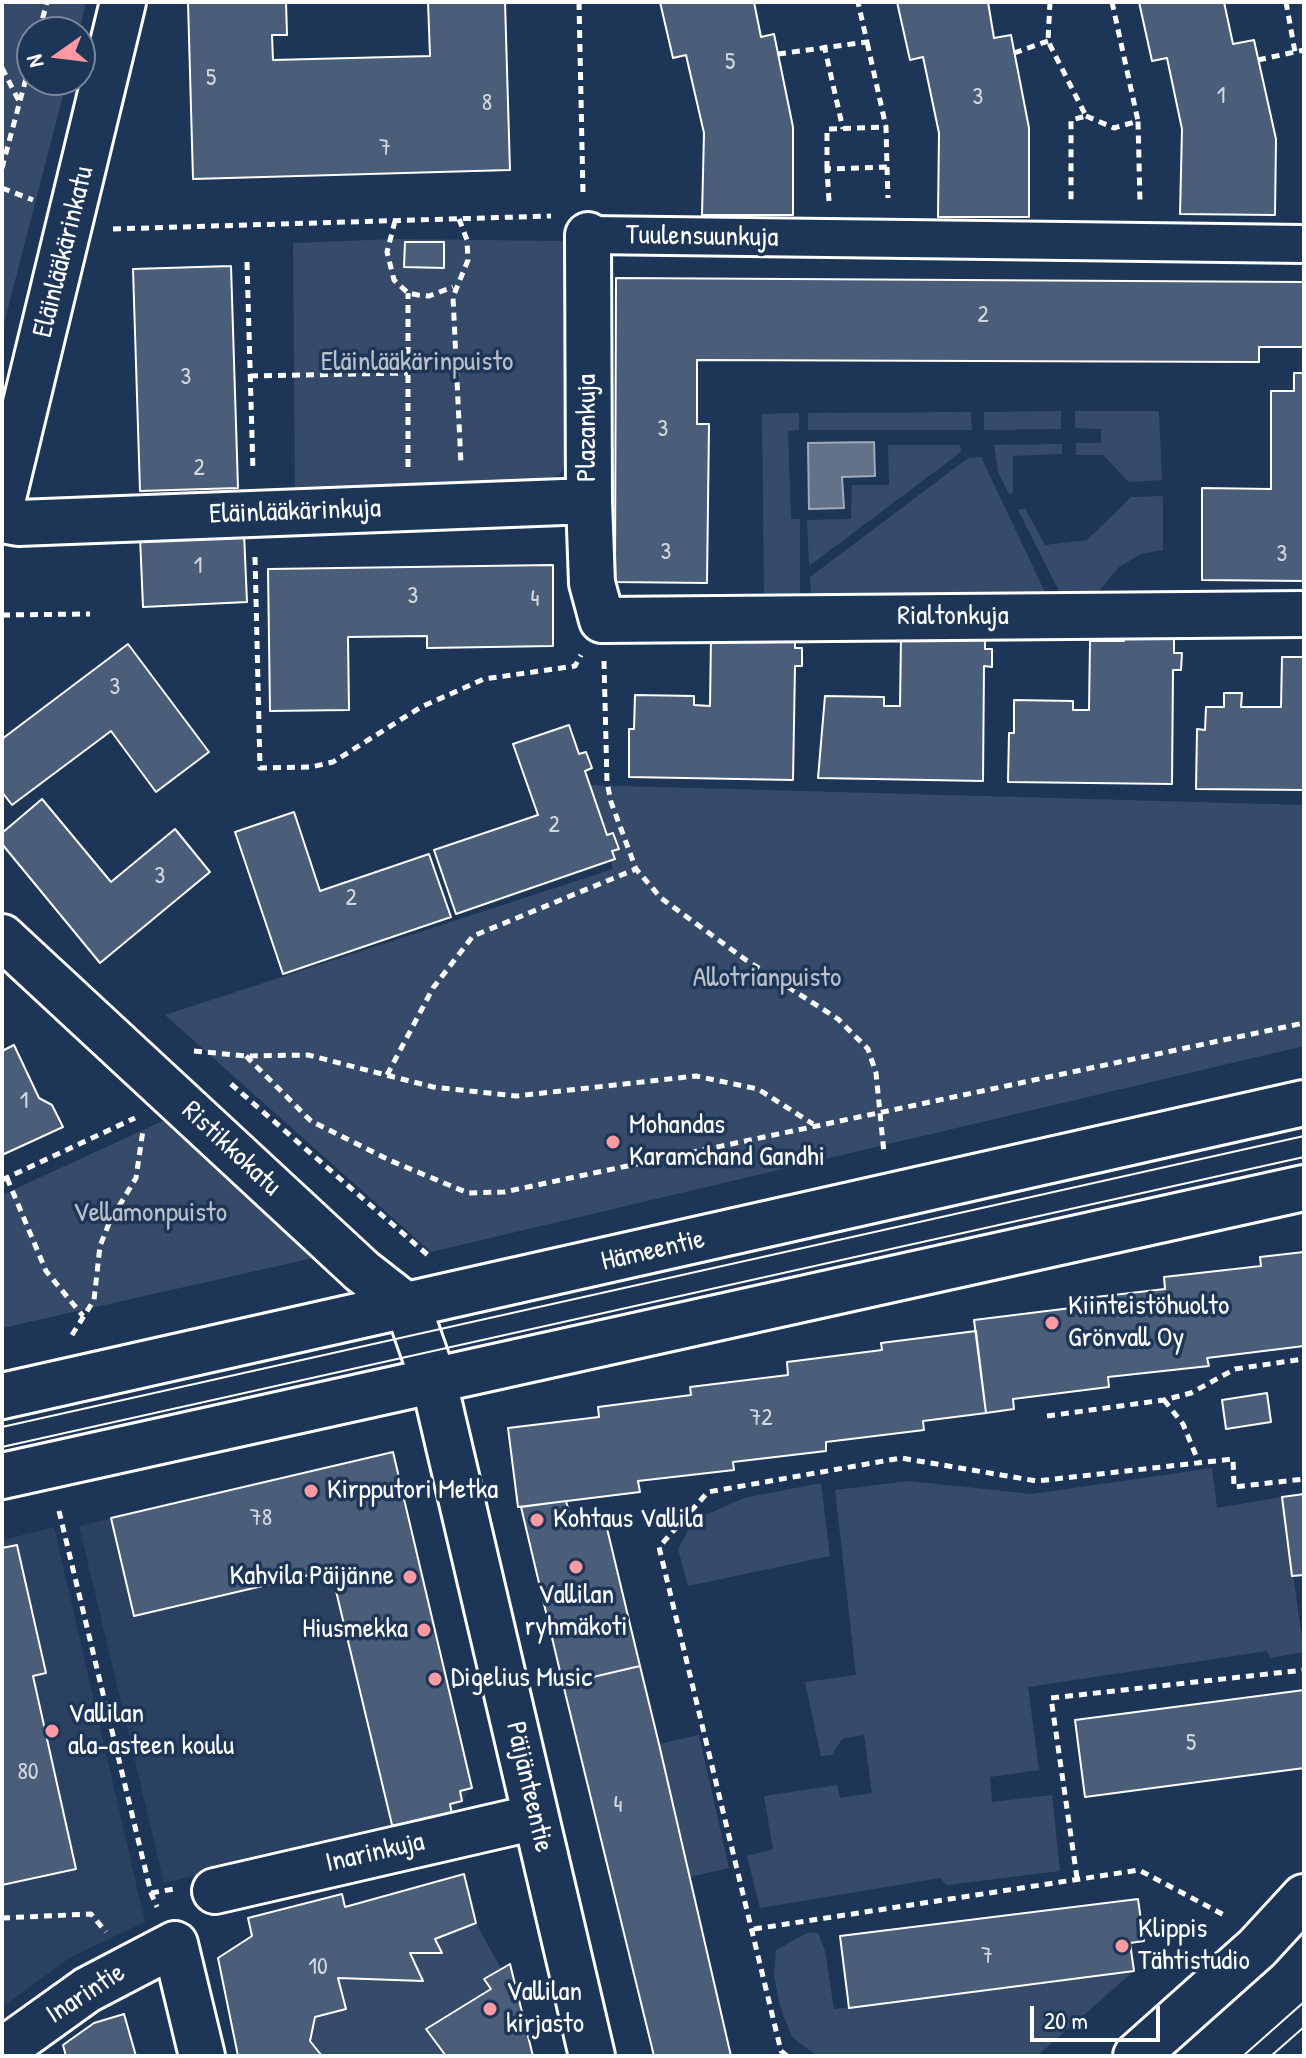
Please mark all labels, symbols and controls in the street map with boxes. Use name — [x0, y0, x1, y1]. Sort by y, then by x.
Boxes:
north arrow — [16, 16, 96, 96]
house number: 5 — [725, 49, 735, 77]
text: N — [19, 52, 51, 71]
house number: 5 — [206, 65, 216, 93]
house number: 1 — [1217, 83, 1225, 111]
house number: 3 — [973, 84, 983, 112]
house number: 8 — [482, 90, 492, 118]
house number: 7 — [379, 135, 391, 163]
street label: Eläinlääkärinkatu — [27, 163, 101, 341]
street label: Tuulensuunkuja — [625, 219, 779, 255]
house number: 2 — [977, 302, 989, 330]
park label: Eläinlääkärinpuisto — [321, 346, 513, 380]
house number: 3 — [181, 364, 191, 392]
street label: Plazankuja — [571, 374, 605, 482]
house number: 3 — [658, 416, 668, 444]
house number: 2 — [193, 455, 205, 483]
street label: Eläinlääkärinkuja — [209, 492, 381, 532]
house number: 3 — [661, 539, 671, 567]
house number: 3 — [1277, 541, 1287, 569]
house number: 1 — [194, 553, 202, 581]
house number: 3 — [408, 583, 418, 611]
house number: 4 — [531, 586, 539, 614]
street label: Rialtonkuja — [897, 600, 1009, 634]
house number: 3 — [110, 674, 120, 702]
house number: 2 — [548, 812, 560, 840]
house number: 3 — [155, 863, 165, 891]
house number: 2 — [345, 885, 357, 913]
park label: Allotrianpuisto — [693, 962, 841, 996]
house number: 1 — [20, 1088, 28, 1116]
street label: Ristikkokatu — [174, 1095, 288, 1203]
place label: Mohandas Karamchand Gandhi — [629, 1109, 825, 1175]
marker: Mohandas Karamchand Gandhi — [604, 1133, 622, 1151]
park label: Vellamonpuisto — [73, 1197, 227, 1231]
street label: Hämeentie — [598, 1223, 708, 1279]
place label: Kiinteistöhuolto Grönvall Oy — [1068, 1290, 1229, 1356]
marker: Kiinteistöhuolto Grönvall Oy — [1043, 1314, 1061, 1332]
house number: 72 — [749, 1405, 773, 1433]
place label: Kirpputori Metka — [327, 1474, 498, 1508]
marker: Kirpputori Metka — [302, 1482, 320, 1500]
place label: Kohtaus Vallila — [553, 1503, 703, 1537]
house number: 78 — [250, 1505, 272, 1533]
marker: Kohtaus Vallila — [528, 1511, 546, 1529]
marker: Vallilan ryhmäkoti — [567, 1558, 585, 1576]
place label: Kahvila Päijänne — [230, 1560, 394, 1594]
marker: Kahvila Päijänne — [401, 1568, 419, 1586]
place label: Vallilan ryhmäkoti — [524, 1579, 628, 1645]
place label: Hiusmekka — [302, 1613, 408, 1647]
marker: Hiusmekka — [415, 1621, 433, 1639]
place label: Digelius Music — [451, 1662, 592, 1696]
marker: Digelius Music — [426, 1670, 444, 1688]
place label: Vallilan ala-asteen koulu — [68, 1698, 234, 1764]
street label: Päijänteentie — [498, 1719, 560, 1855]
marker: Vallilan ala-asteen koulu — [43, 1722, 61, 1740]
house number: 5 — [1186, 1730, 1196, 1758]
house number: 80 — [17, 1759, 39, 1787]
house number: 4 — [614, 1792, 622, 1820]
street label: Inarinkuja — [322, 1825, 428, 1881]
place label: Klippis Tähtistudio — [1138, 1913, 1250, 1979]
marker: Klippis Tähtistudio — [1113, 1937, 1131, 1955]
house number: 7 — [981, 1943, 993, 1971]
house number: 10 — [308, 1954, 328, 1982]
street label: Inarintie — [40, 1956, 132, 2032]
place label: Vallilan kirjasto — [506, 1976, 584, 2042]
scale bar — [1034, 1990, 1164, 2040]
marker: Vallilan kirjasto — [481, 2000, 499, 2018]
text: 20 m — [1044, 2004, 1088, 2036]

